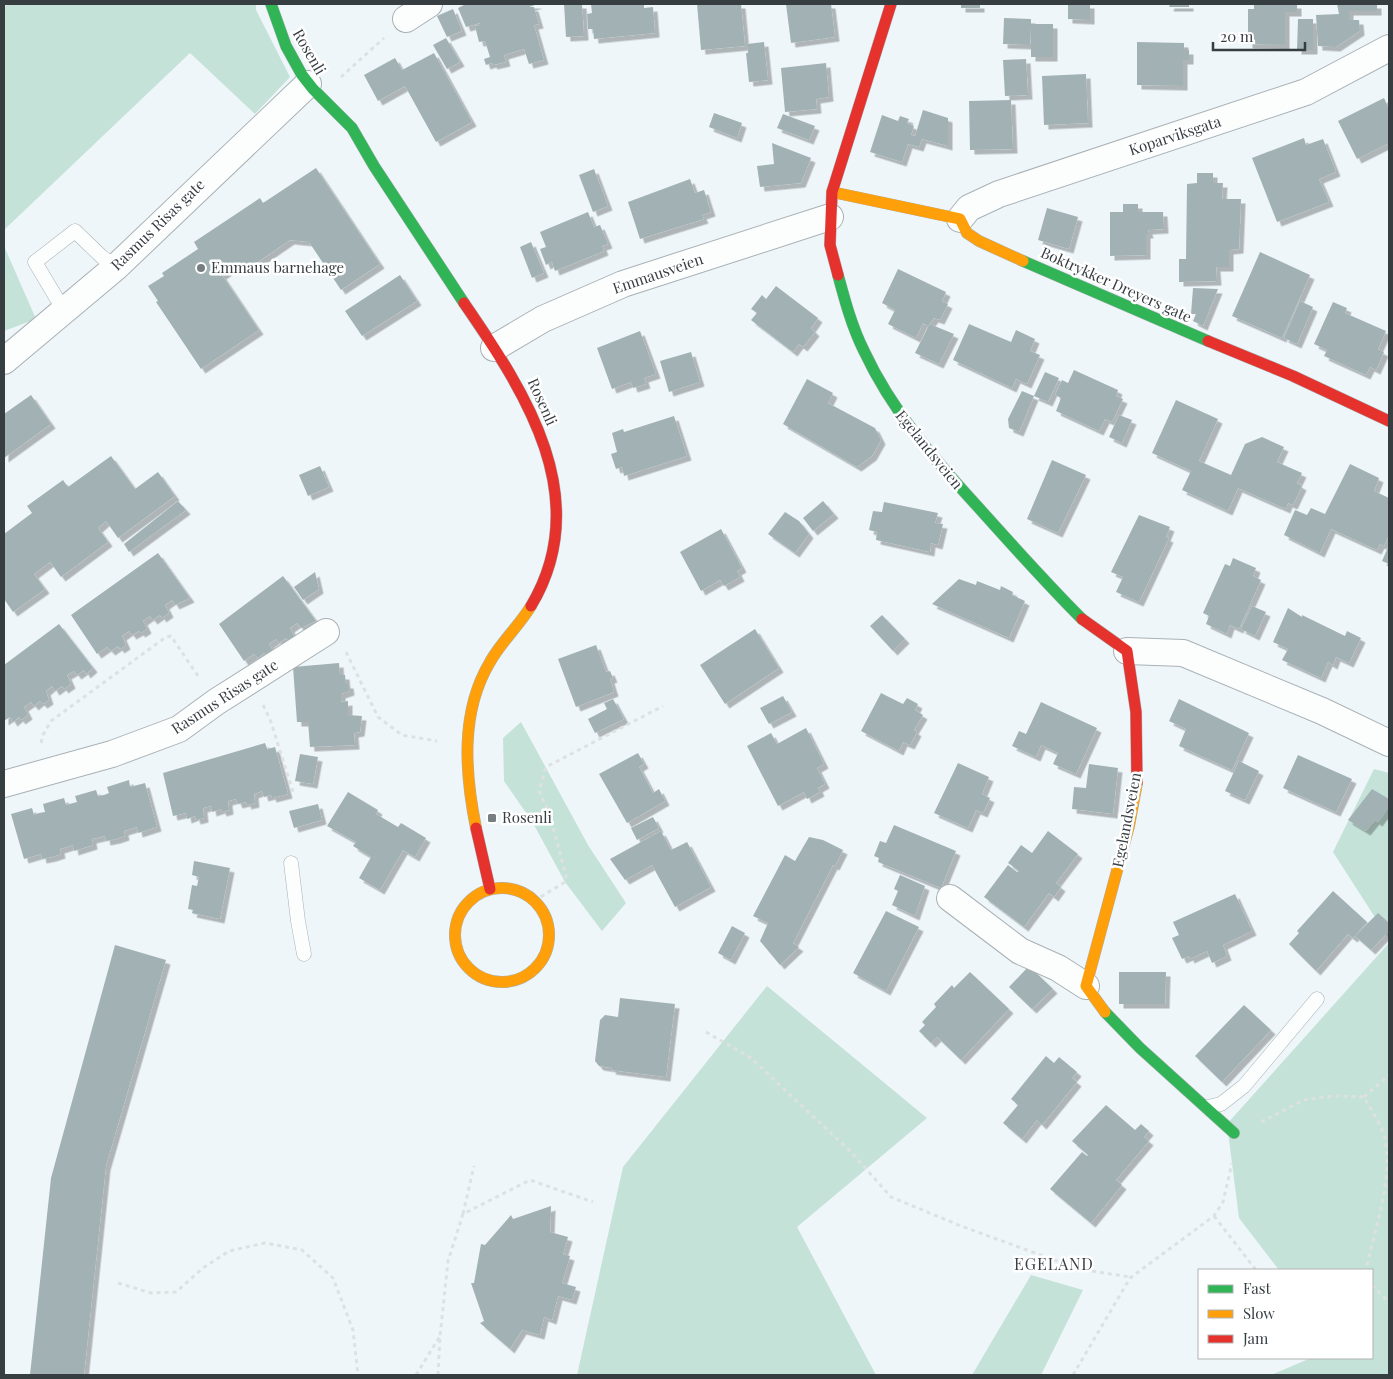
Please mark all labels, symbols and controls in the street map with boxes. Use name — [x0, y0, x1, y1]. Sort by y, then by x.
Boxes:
scale bar — [1213, 20, 1306, 52]
street label: Rosenli — [289, 25, 331, 79]
text: 20 m — [1220, 26, 1254, 46]
street label: Koparviksgata — [1126, 111, 1224, 159]
street label: Rasmus Risas gate — [106, 174, 209, 274]
street label: Boktrykker Dreyers gate — [1038, 242, 1195, 326]
street label: Emmausveien — [610, 248, 706, 298]
place label: Emmaus barnehage — [211, 257, 344, 277]
marker: Emmaus barnehage — [195, 262, 207, 274]
street label: Rosenli — [524, 375, 562, 429]
street label: Egelandsveien — [892, 406, 968, 493]
street label: Rasmus Risas gate — [167, 654, 282, 738]
street label: Egelandsveien — [1107, 771, 1145, 869]
place label: Rosenli — [502, 807, 552, 827]
marker: Rosenli — [486, 812, 498, 824]
district label: EGELAND — [1014, 1253, 1094, 1274]
legend — [1198, 1269, 1373, 1359]
text: Fast — [1243, 1278, 1272, 1298]
text: Slow — [1243, 1303, 1275, 1323]
text: Jam — [1242, 1328, 1269, 1348]

